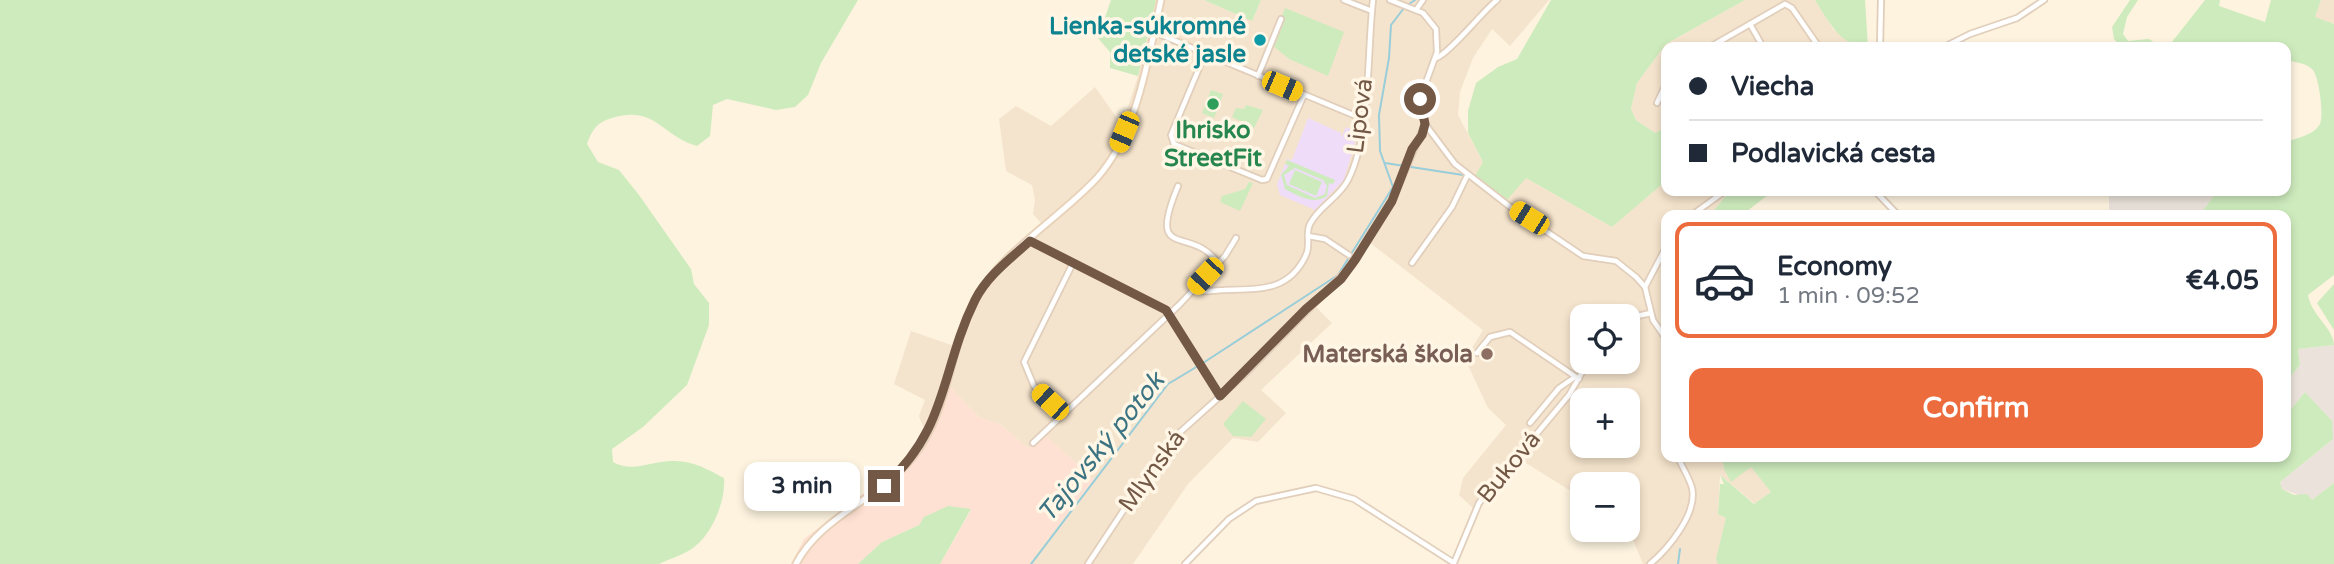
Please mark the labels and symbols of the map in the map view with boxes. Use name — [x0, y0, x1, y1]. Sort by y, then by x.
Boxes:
place label: Lienka-súkromné detské jasle — [1049, 12, 1246, 69]
marker: Lienka-súkromné detské jasle — [1252, 32, 1268, 48]
car — [1259, 68, 1306, 104]
street label: Lipová — [1341, 77, 1379, 155]
route start — [1404, 83, 1436, 115]
marker: Ihrisko StreetFit — [1205, 96, 1221, 112]
car — [1107, 109, 1142, 155]
place label: Ihrisko StreetFit — [1164, 116, 1263, 173]
car — [1506, 198, 1553, 238]
car — [1183, 253, 1228, 299]
place label: Materská škola — [1302, 340, 1473, 369]
marker: Materská škola — [1479, 346, 1495, 362]
water label: Tajovský potok — [1031, 364, 1172, 528]
car — [1028, 380, 1073, 424]
street label: Mlynská — [1113, 424, 1191, 518]
street label: Buková — [1471, 425, 1547, 509]
callout: 3 min — [744, 462, 860, 510]
route end — [868, 470, 900, 502]

